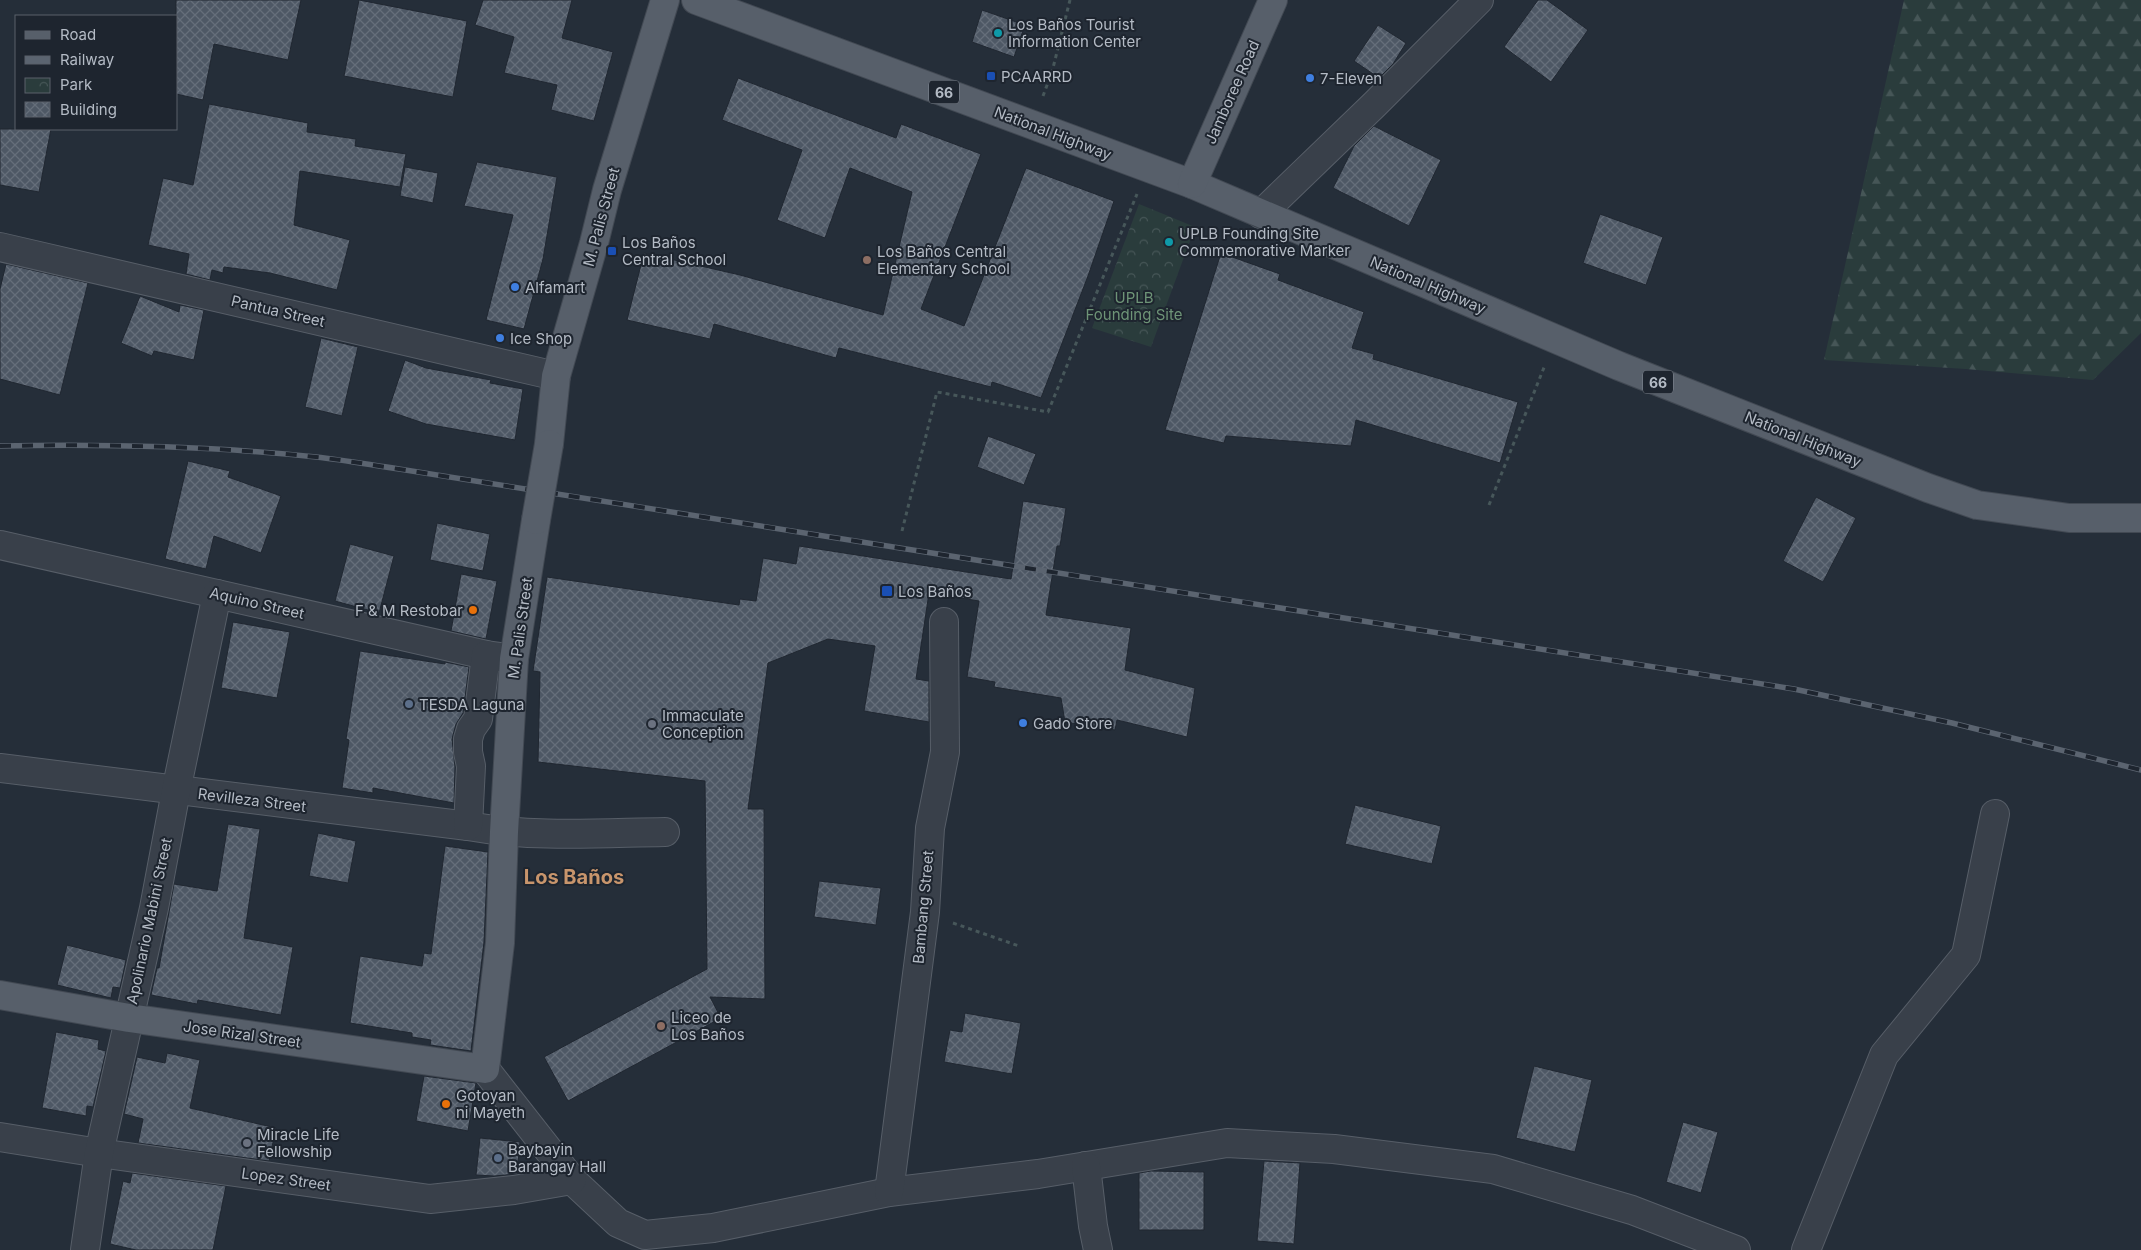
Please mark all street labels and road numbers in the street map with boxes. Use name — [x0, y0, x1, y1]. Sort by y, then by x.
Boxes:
street label: Jamboree Road — [1201, 37, 1263, 147]
road number: 66 — [929, 80, 959, 104]
street label: National Highway — [992, 102, 1115, 164]
street label: M. Palis Street — [579, 165, 623, 269]
street label: National Highway — [1367, 252, 1489, 318]
street label: Pantua Street — [229, 291, 327, 331]
road number: 66 — [1643, 371, 1673, 394]
street label: National Highway — [1742, 407, 1865, 471]
street label: M. Palis Street — [504, 576, 537, 680]
street label: Aquino Street — [208, 583, 306, 623]
street label: Revilleza Street — [197, 784, 307, 816]
street label: Apolinario Mabini Street — [122, 836, 176, 1006]
street label: Bambang Street — [909, 849, 937, 964]
street label: Jose Rizal Street — [182, 1016, 302, 1052]
street label: Lopez Street — [240, 1163, 332, 1195]

